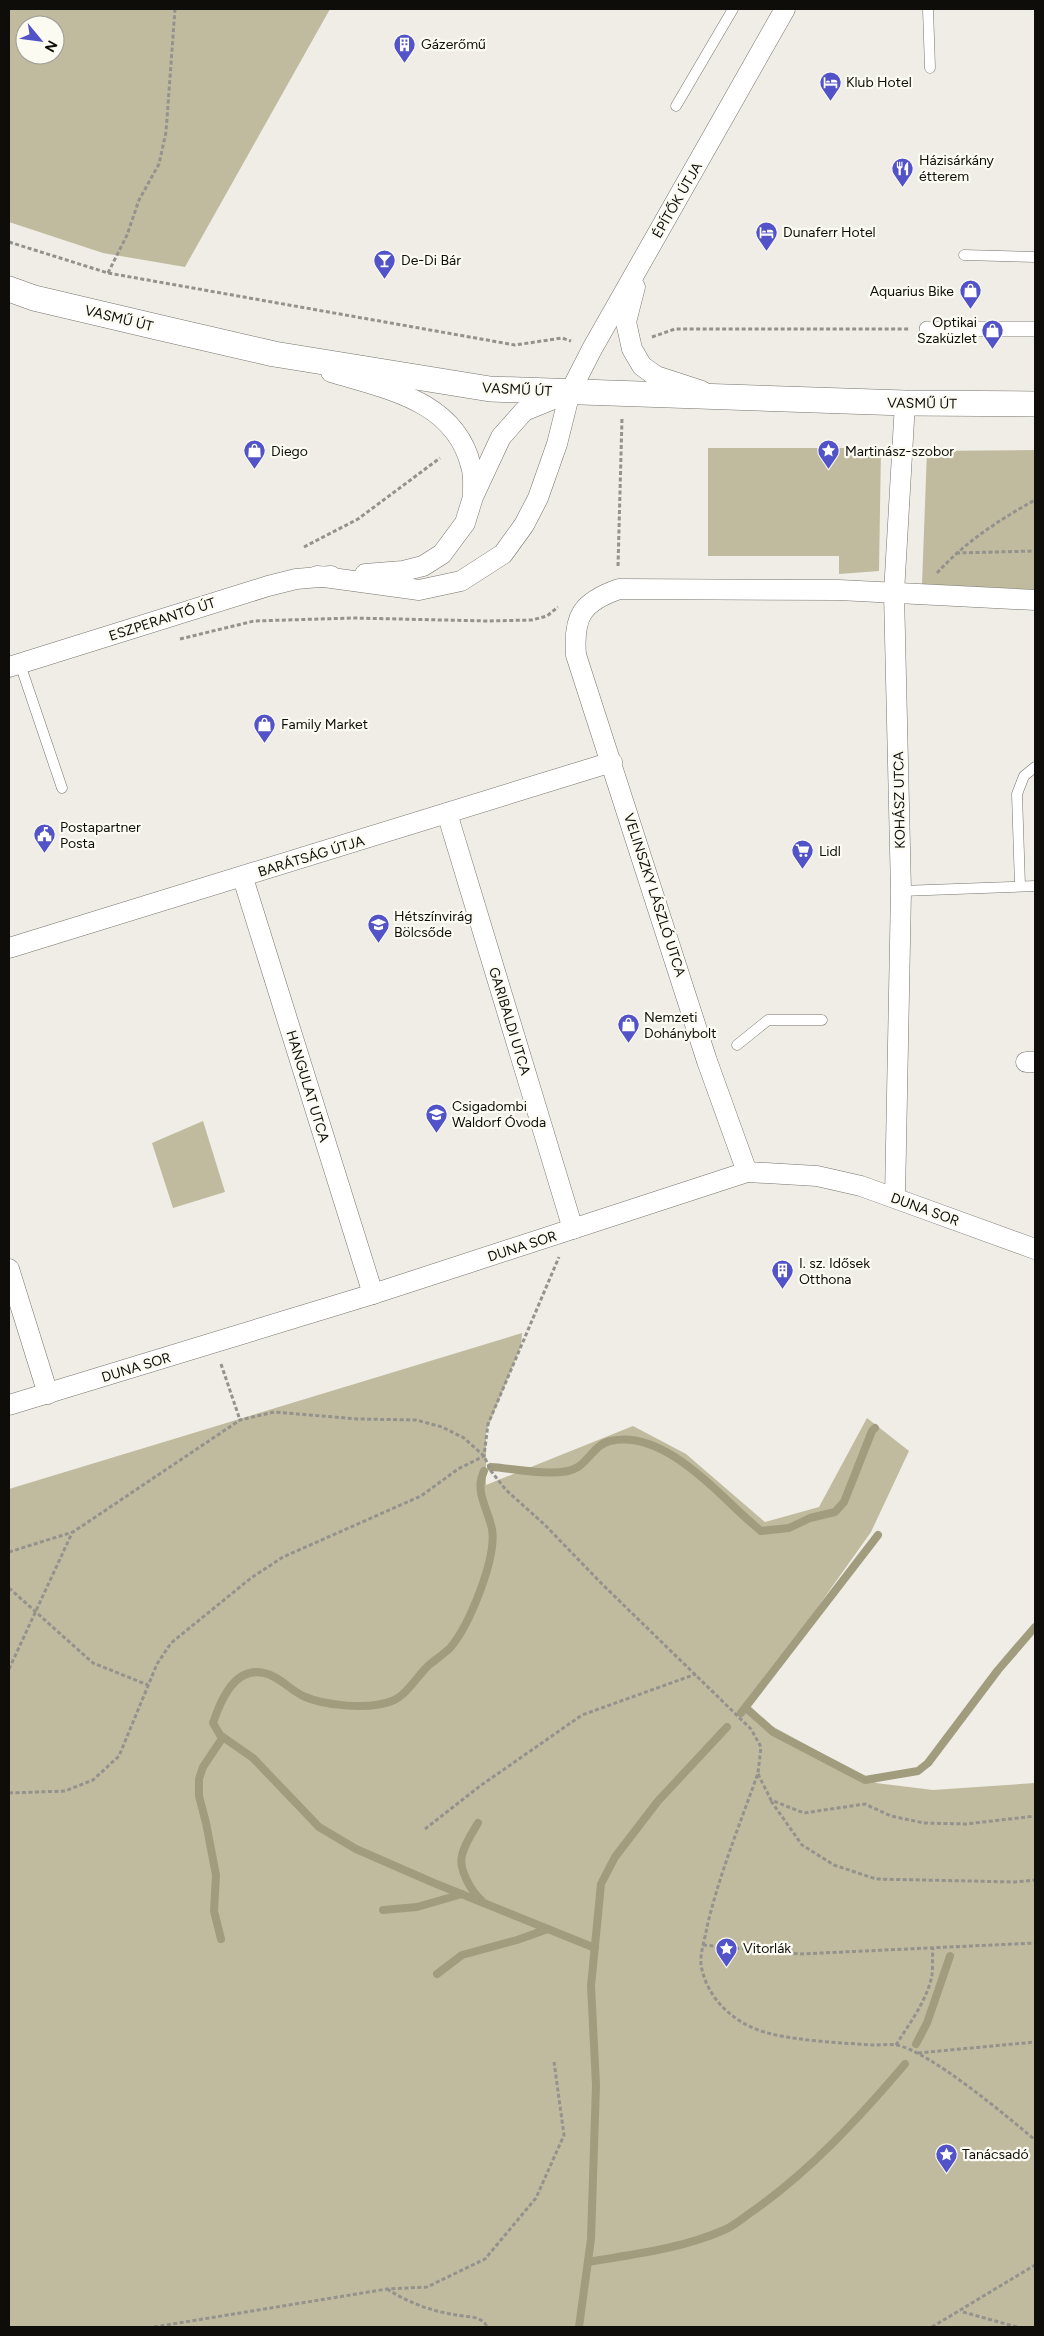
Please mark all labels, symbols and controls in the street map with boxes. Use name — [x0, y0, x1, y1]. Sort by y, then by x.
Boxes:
north arrow — [15, 15, 65, 65]
building icon: Gázerőmű — [393, 32, 417, 63]
place label: Gázerőmű — [421, 36, 486, 53]
text: N — [41, 37, 61, 55]
hotel icon: Klub Hotel — [818, 70, 842, 101]
place label: Klub Hotel — [846, 74, 912, 91]
place label: Házisárkány étterem — [919, 152, 995, 185]
restaurant icon: Házisárkány étterem — [891, 156, 915, 187]
street label: ÉPÍTŐK ÚTJA — [649, 159, 706, 241]
hotel icon: Dunaferr Hotel — [755, 220, 779, 251]
place label: Dunaferr Hotel — [783, 224, 876, 241]
bar icon: De-Di Bár — [373, 248, 397, 279]
place label: De-Di Bár — [401, 252, 461, 269]
shop icon: Aquarius Bike — [958, 279, 982, 310]
place label: Aquarius Bike — [870, 283, 954, 300]
street label: VASMŰ ÚT — [83, 302, 155, 335]
place label: Optikai Szaküzlet — [917, 314, 977, 347]
shop icon: Optikai Szaküzlet — [981, 318, 1005, 349]
street label: VASMŰ ÚT — [482, 379, 553, 400]
street label: VASMŰ ÚT — [887, 394, 957, 413]
shop icon: Diego — [243, 439, 267, 470]
place icon: Martinász-szobor — [817, 439, 841, 470]
place label: Diego — [271, 443, 308, 460]
place label: Martinász-szobor — [845, 443, 954, 460]
street label: ESZPERANTÓ ÚT — [107, 594, 218, 645]
shop icon: Family Market — [253, 712, 277, 743]
place label: Family Market — [281, 716, 368, 733]
street label: KOHÁSZ UTCA — [890, 751, 909, 849]
street label: VELINSZKY LÁSZLÓ UTCA — [620, 811, 689, 980]
place label: Postapartner Posta — [60, 819, 141, 852]
public building icon: Postapartner Posta — [32, 823, 56, 854]
street label: BARÁTSÁG ÚTJA — [256, 832, 367, 881]
supermarket icon: Lidl — [791, 839, 815, 870]
place label: Lidl — [819, 843, 841, 860]
place label: Hétszínvirág Bölcsőde — [394, 908, 472, 941]
school or university icon: Hétszínvirág Bölcsőde — [366, 912, 390, 943]
street label: GARIBALDI UTCA — [485, 965, 534, 1078]
place label: Nemzeti Dohánybolt — [644, 1009, 716, 1042]
shop icon: Nemzeti Dohánybolt — [616, 1013, 640, 1044]
street label: HANGULAT UTCA — [282, 1028, 333, 1145]
place label: Csigadombi Waldorf Óvoda — [452, 1098, 546, 1131]
school or university icon: Csigadombi Waldorf Óvoda — [424, 1102, 448, 1133]
street label: DUNA SOR — [888, 1189, 962, 1230]
street label: DUNA SOR — [486, 1227, 559, 1266]
place label: I. sz. Idősek Otthona — [799, 1255, 870, 1288]
building icon: I. sz. Idősek Otthona — [771, 1259, 795, 1290]
street label: DUNA SOR — [99, 1349, 173, 1386]
place icon: Vitorlák — [715, 1936, 739, 1967]
place label: Vitorlák — [743, 1940, 791, 1957]
place icon: Tanácsadó — [934, 2142, 958, 2173]
place label: Tanácsadó — [962, 2146, 1029, 2163]

